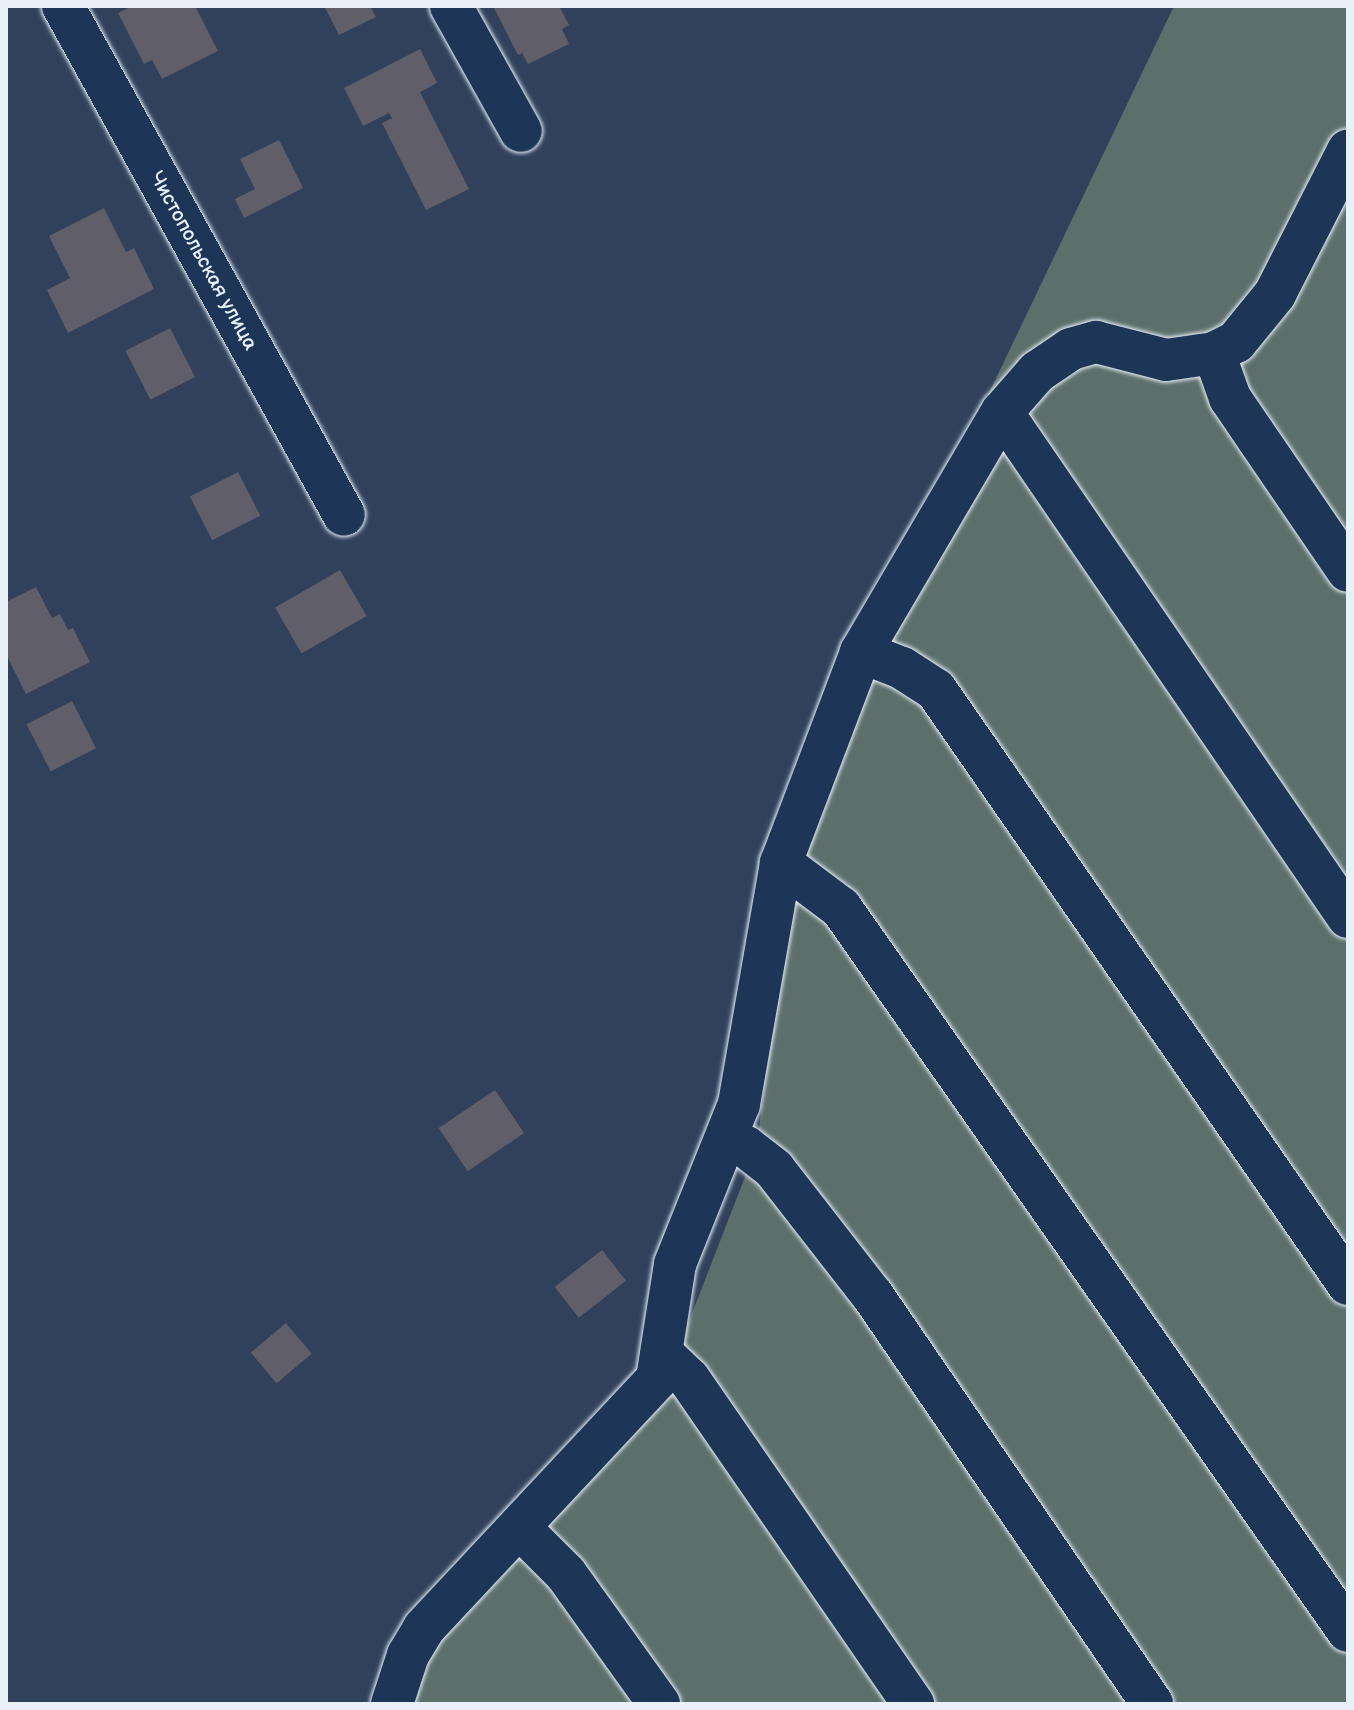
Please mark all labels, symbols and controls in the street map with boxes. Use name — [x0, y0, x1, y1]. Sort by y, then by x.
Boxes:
street label: Чистопольская улица — [144, 168, 262, 354]

